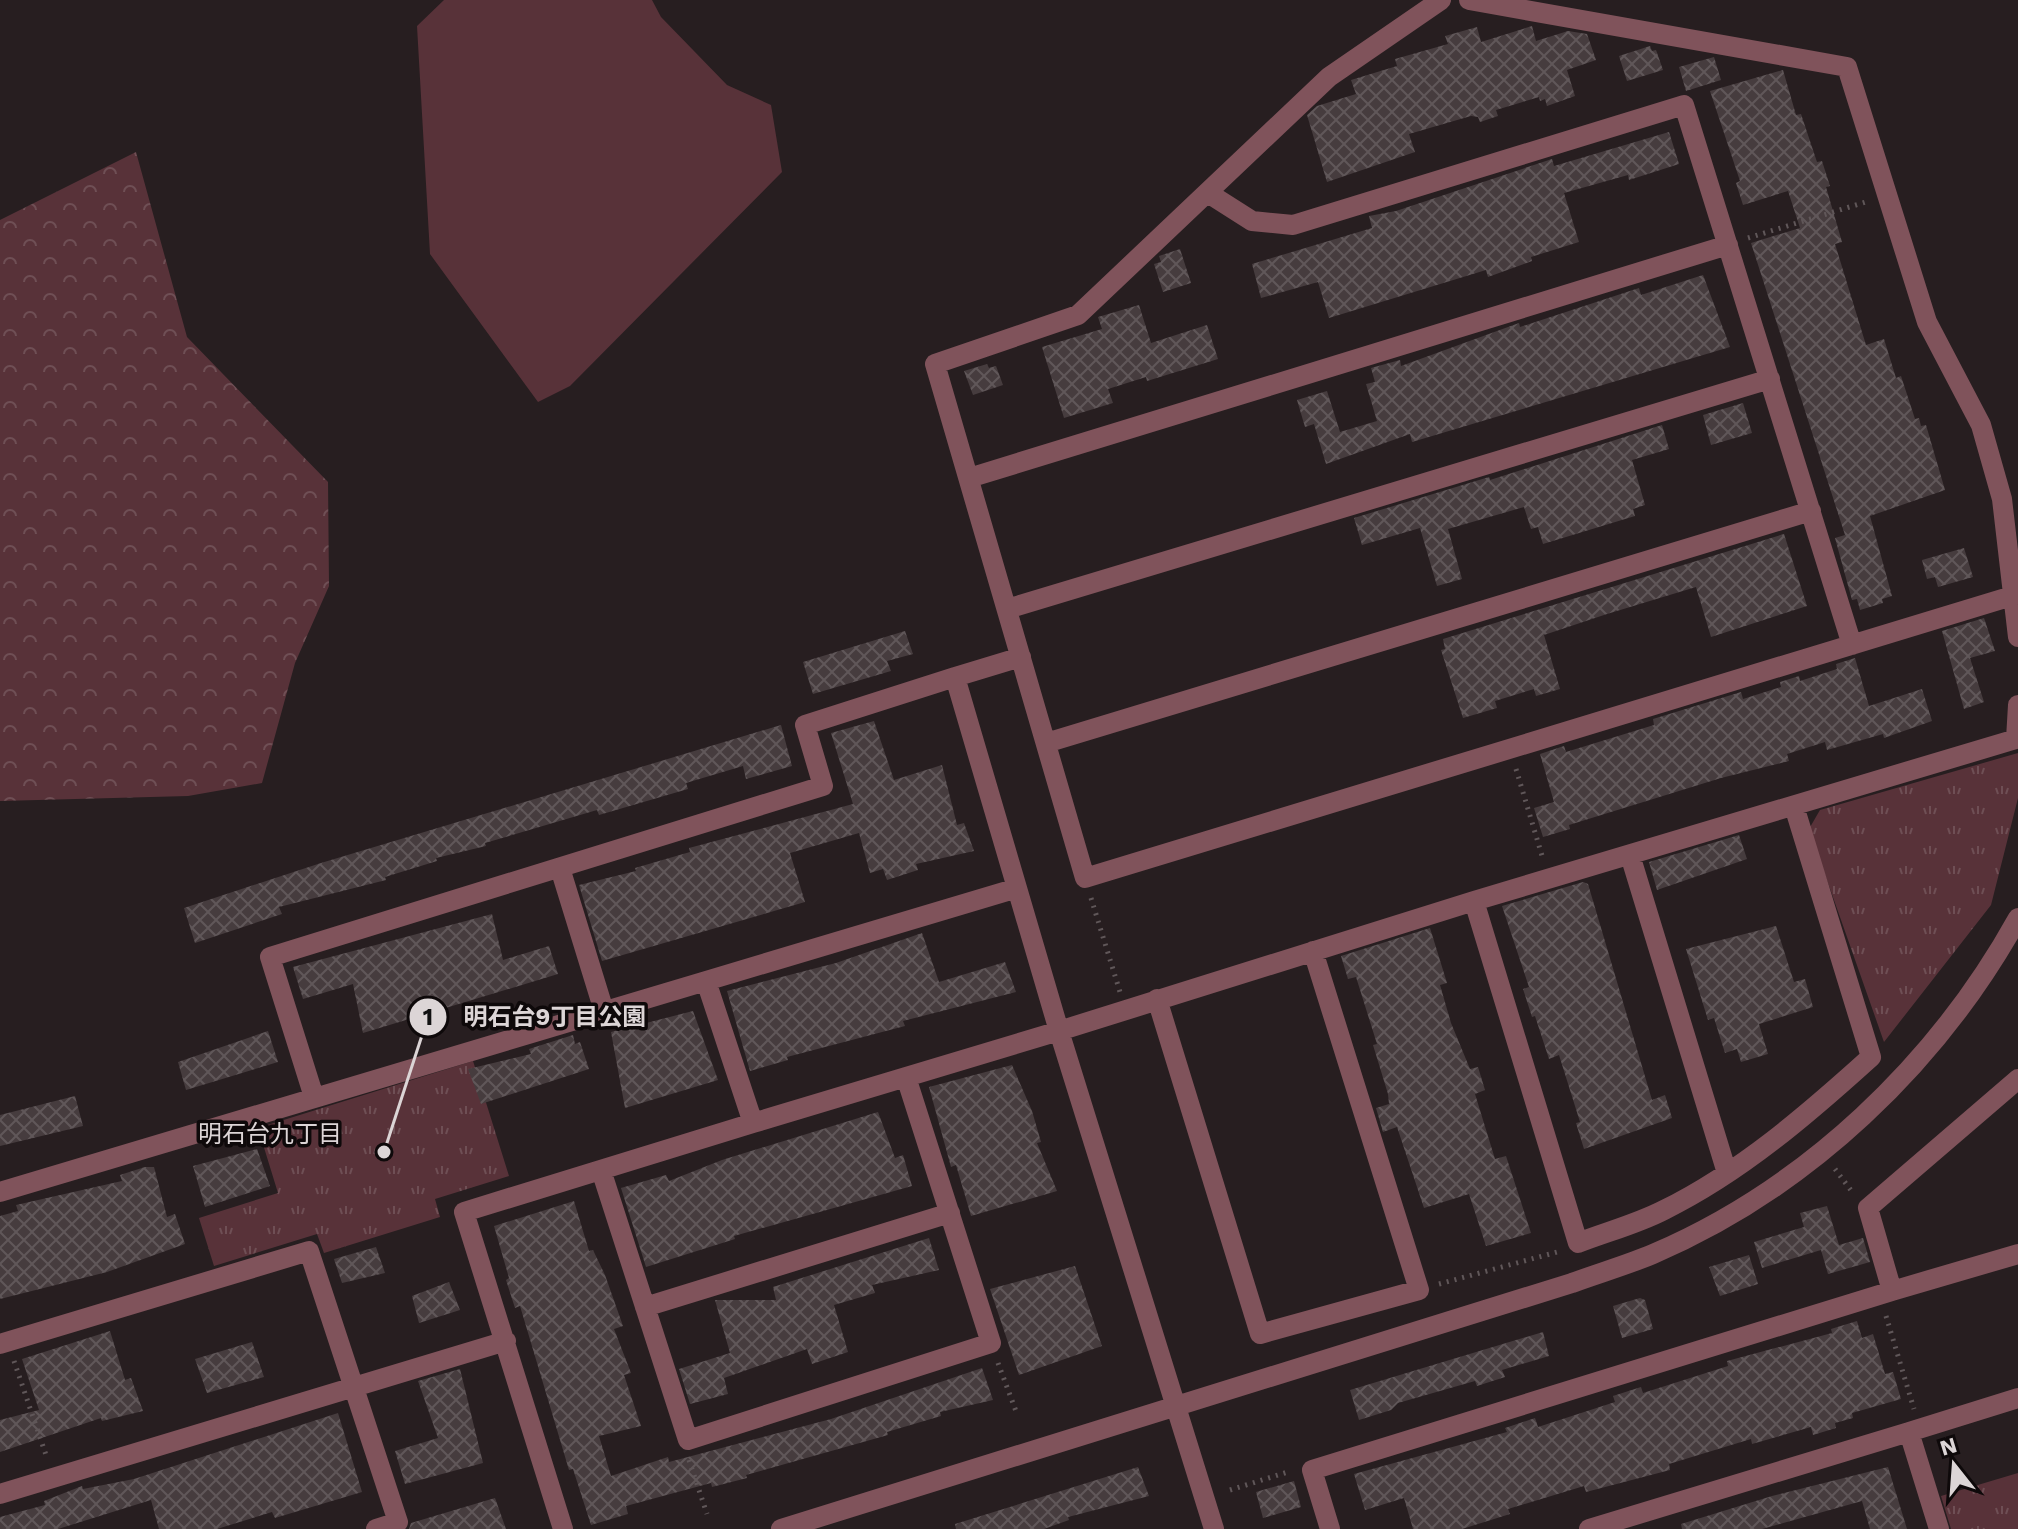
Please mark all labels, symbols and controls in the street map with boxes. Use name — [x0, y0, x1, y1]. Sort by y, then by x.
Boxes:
callout: 明石台9丁目公園 — [408, 993, 663, 1041]
text: 1 — [423, 1003, 433, 1031]
text: 明石台9丁目公園 — [464, 1003, 646, 1031]
district label: 明石台九丁目 — [198, 1120, 342, 1148]
north arrow — [1914, 1425, 1994, 1505]
text: N — [1937, 1432, 1960, 1461]

